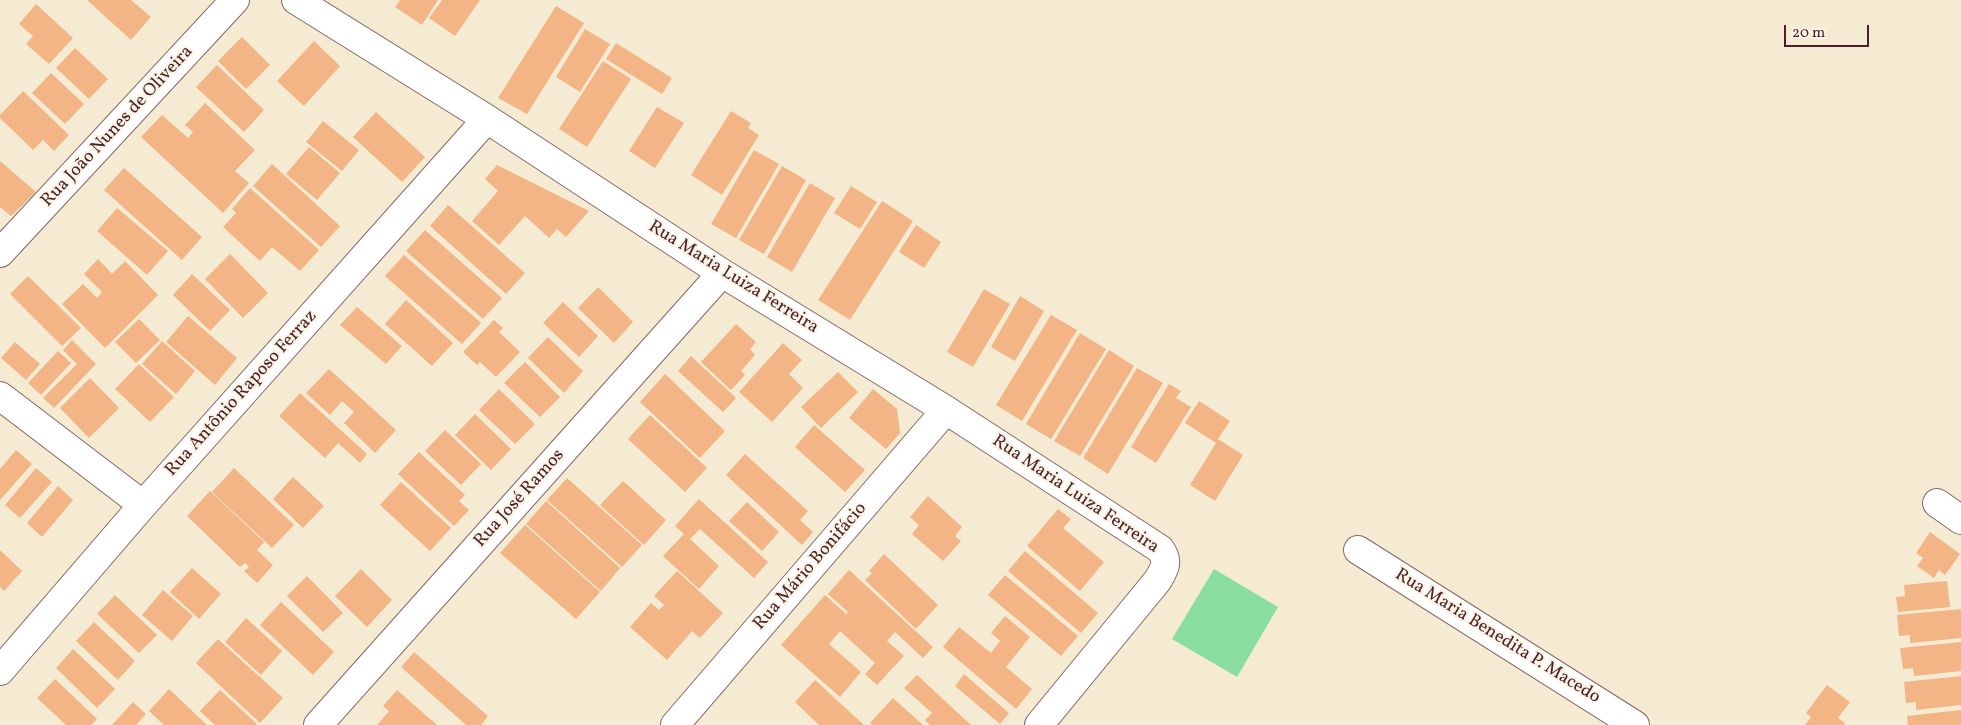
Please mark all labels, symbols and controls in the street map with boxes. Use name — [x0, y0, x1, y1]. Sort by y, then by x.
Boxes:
scale bar — [1786, 15, 1871, 47]
text: 20 m — [1792, 23, 1825, 44]
street label: Rua João Nunes de Oliveira — [38, 42, 198, 212]
street label: Rua Maria Luiza Ferreira — [644, 217, 822, 339]
street label: Rua Antônio Raposo Ferraz — [162, 306, 322, 482]
street label: Rua Maria Luiza Ferreira — [987, 431, 1163, 559]
street label: Rua José Ramos — [470, 445, 570, 553]
street label: Rua Mário Bonifácio — [750, 499, 872, 635]
street label: Rua Maria Benedita P. Macedo — [1390, 565, 1604, 709]

